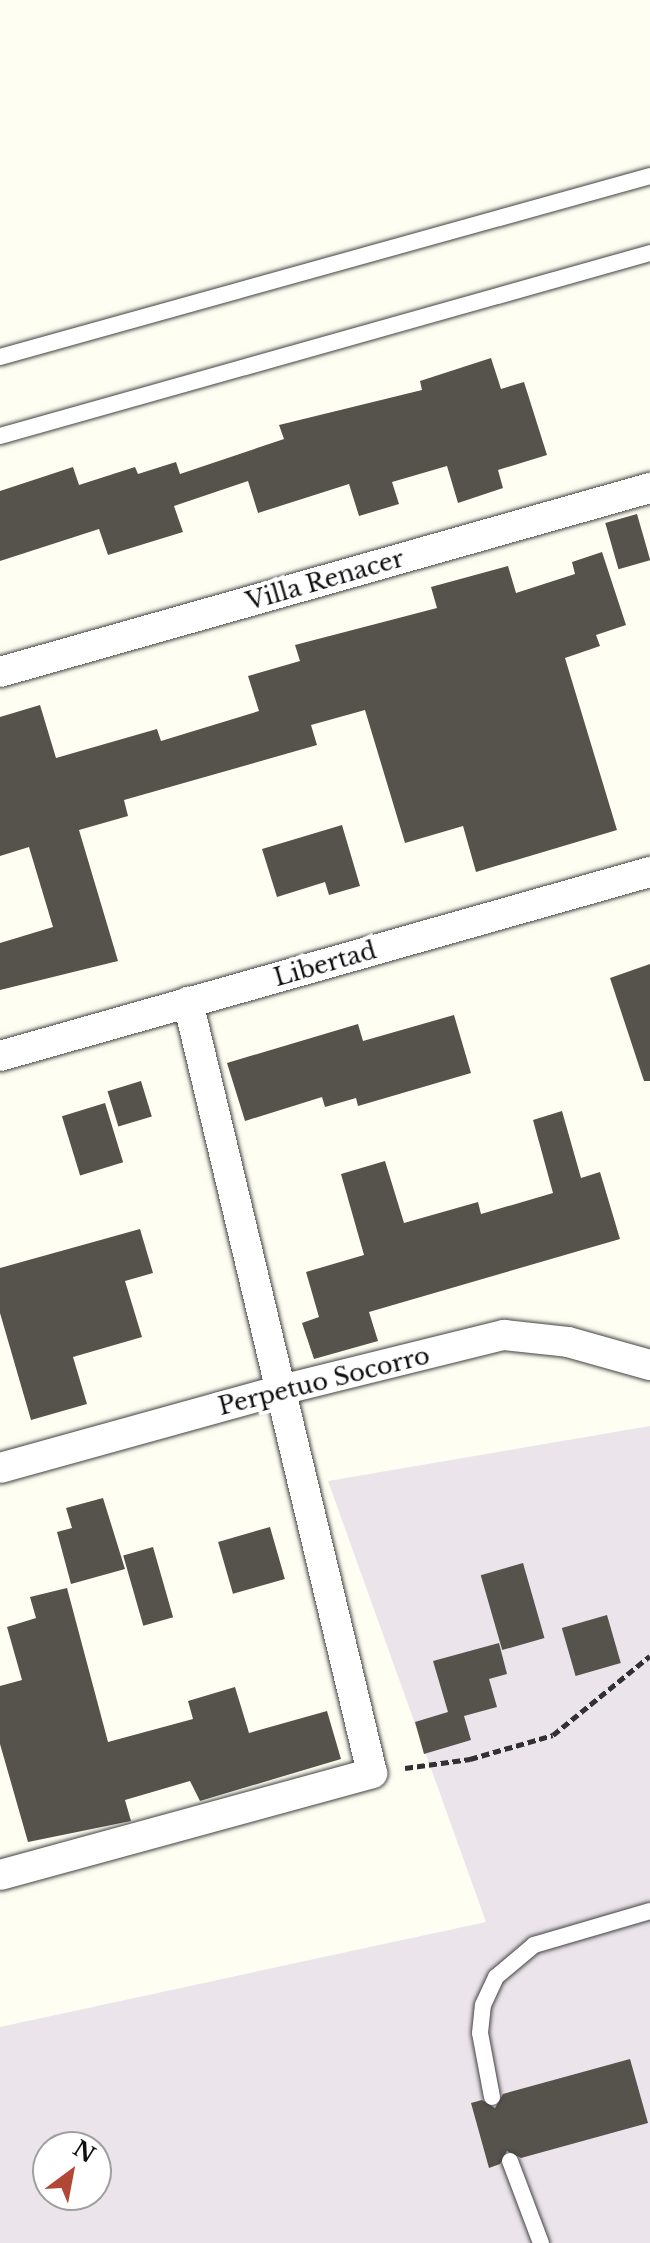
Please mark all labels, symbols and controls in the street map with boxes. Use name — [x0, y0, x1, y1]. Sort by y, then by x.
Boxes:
street label: Villa Renacer — [243, 544, 407, 616]
street label: Libertad — [271, 936, 379, 992]
street label: Perpetuo Socorro — [215, 1341, 433, 1421]
north arrow — [32, 2131, 112, 2211]
text: N — [68, 2135, 100, 2169]

